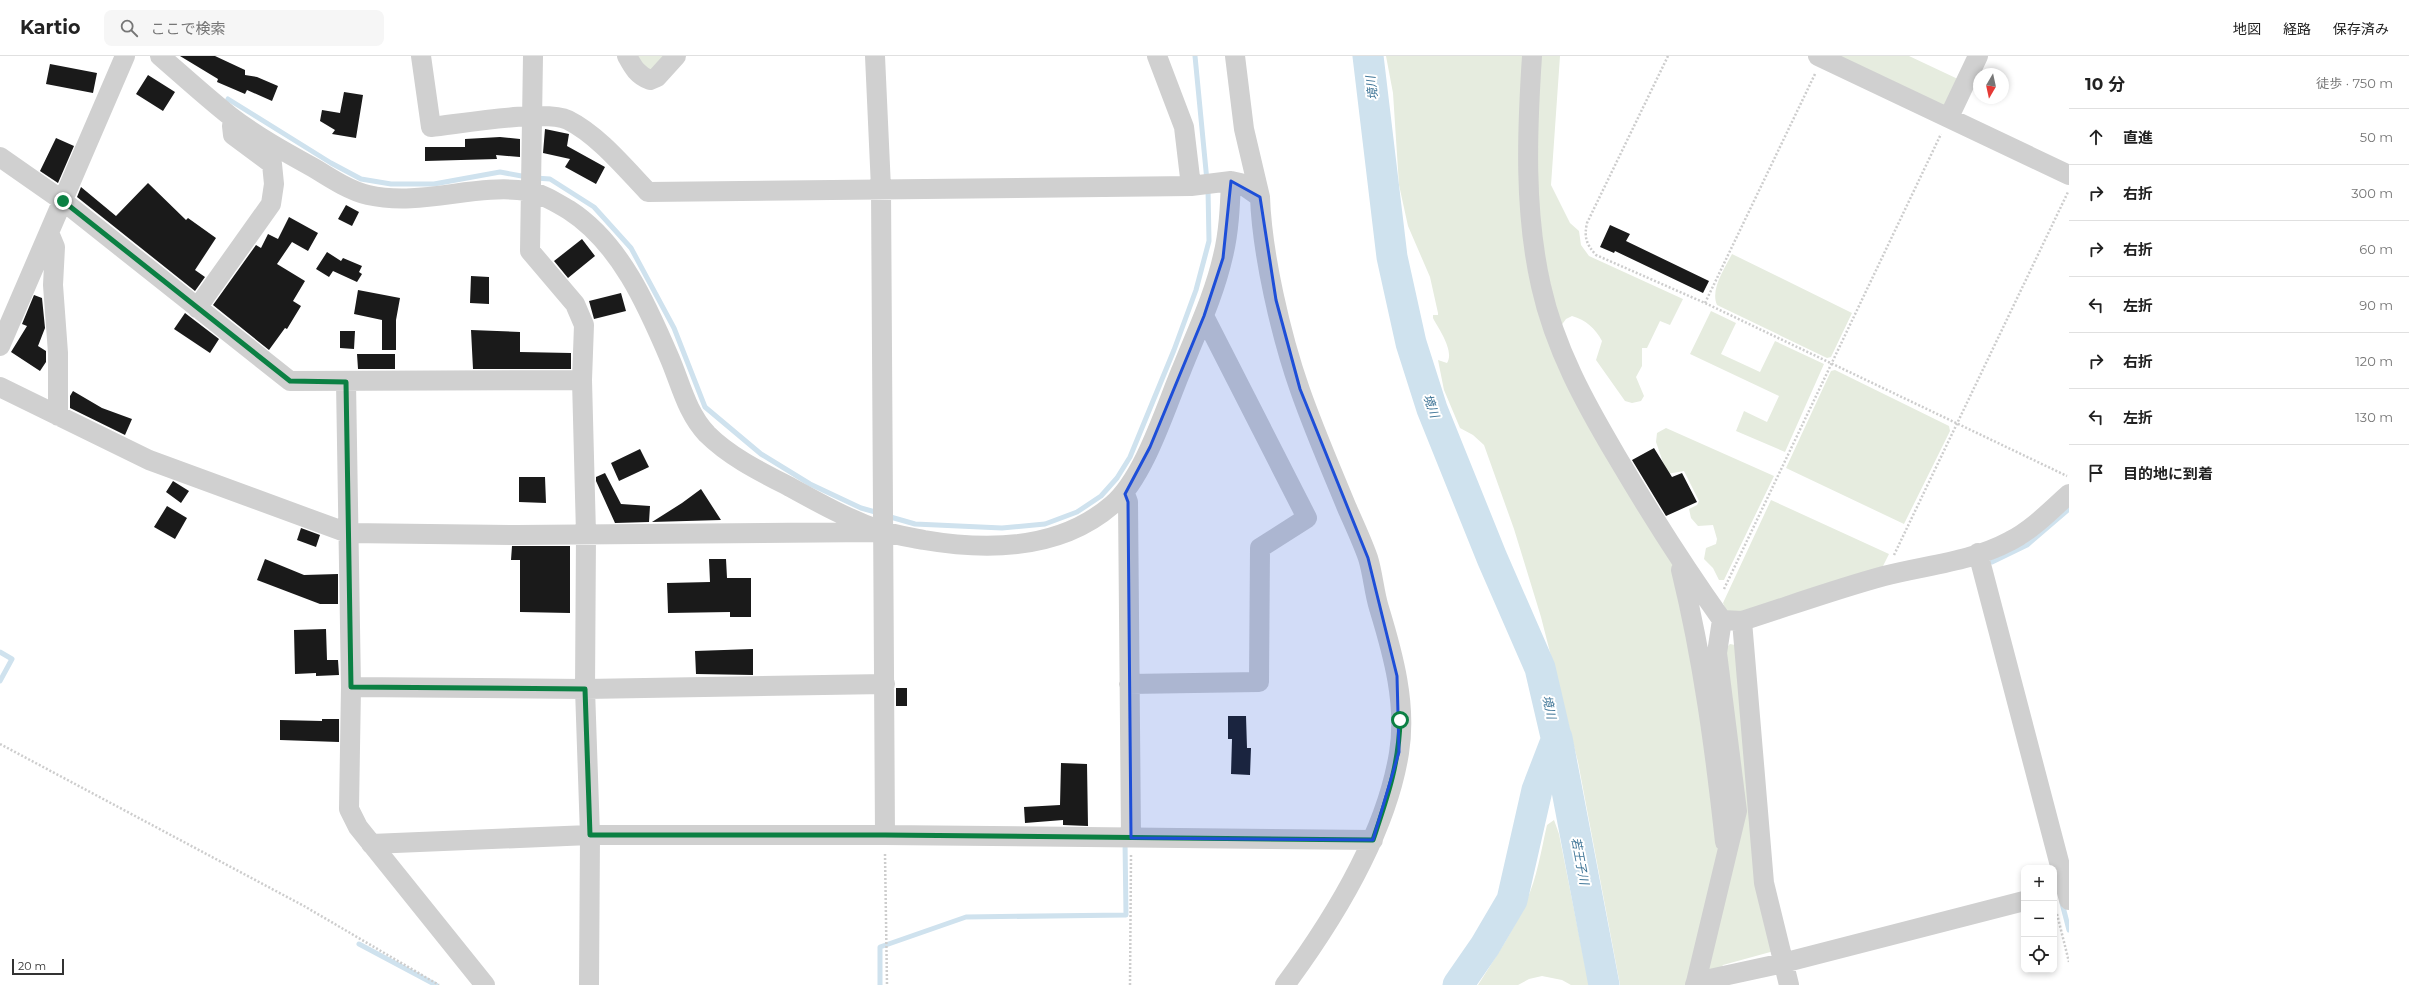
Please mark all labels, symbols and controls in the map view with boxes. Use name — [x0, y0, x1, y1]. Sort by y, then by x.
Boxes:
search box — [104, 10, 384, 46]
text: Kartio — [20, 16, 80, 39]
icon: search — [118, 17, 140, 39]
text: ここで検索 — [150, 19, 225, 38]
text: 地図 — [2233, 20, 2261, 38]
text: 経路 — [2283, 20, 2311, 38]
text: 保存済み — [2333, 20, 2389, 38]
north arrow — [1973, 68, 2009, 104]
water label: 境川 — [1362, 73, 1380, 101]
text: 10 分 — [2085, 74, 2125, 94]
text: 徒歩 · 750 m — [2316, 75, 2393, 91]
icon: ahead — [2085, 126, 2107, 148]
text: 直進 — [2123, 128, 2153, 147]
text: 50 m — [2360, 129, 2393, 145]
icon: right — [2085, 182, 2107, 204]
text: 右折 — [2123, 184, 2153, 203]
text: 300 m — [2351, 185, 2393, 201]
route end — [54, 192, 72, 210]
icon: right — [2085, 238, 2107, 260]
text: 右折 — [2123, 240, 2153, 259]
text: 60 m — [2359, 241, 2393, 257]
icon: left — [2085, 294, 2107, 316]
text: 左折 — [2123, 296, 2153, 315]
text: 90 m — [2359, 297, 2393, 313]
icon: right — [2085, 350, 2107, 372]
text: 右折 — [2123, 352, 2153, 371]
text: 120 m — [2355, 353, 2393, 369]
water label: 境川 — [1420, 392, 1443, 422]
icon: left — [2085, 406, 2107, 428]
text: 左折 — [2123, 408, 2153, 427]
text: 130 m — [2355, 409, 2393, 425]
icon: arrive — [2085, 462, 2107, 484]
text: 目的地に到着 — [2123, 464, 2213, 483]
water label: 境川 — [1539, 694, 1560, 722]
route start — [1391, 711, 1409, 729]
water label: 若王子川 — [1569, 836, 1593, 888]
map controls — [2021, 865, 2057, 973]
button: + — [2021, 865, 2057, 901]
button: − — [2021, 901, 2057, 937]
button: locate — [2021, 937, 2057, 973]
scale bar — [12, 957, 64, 976]
text: 20 m — [18, 959, 46, 973]

